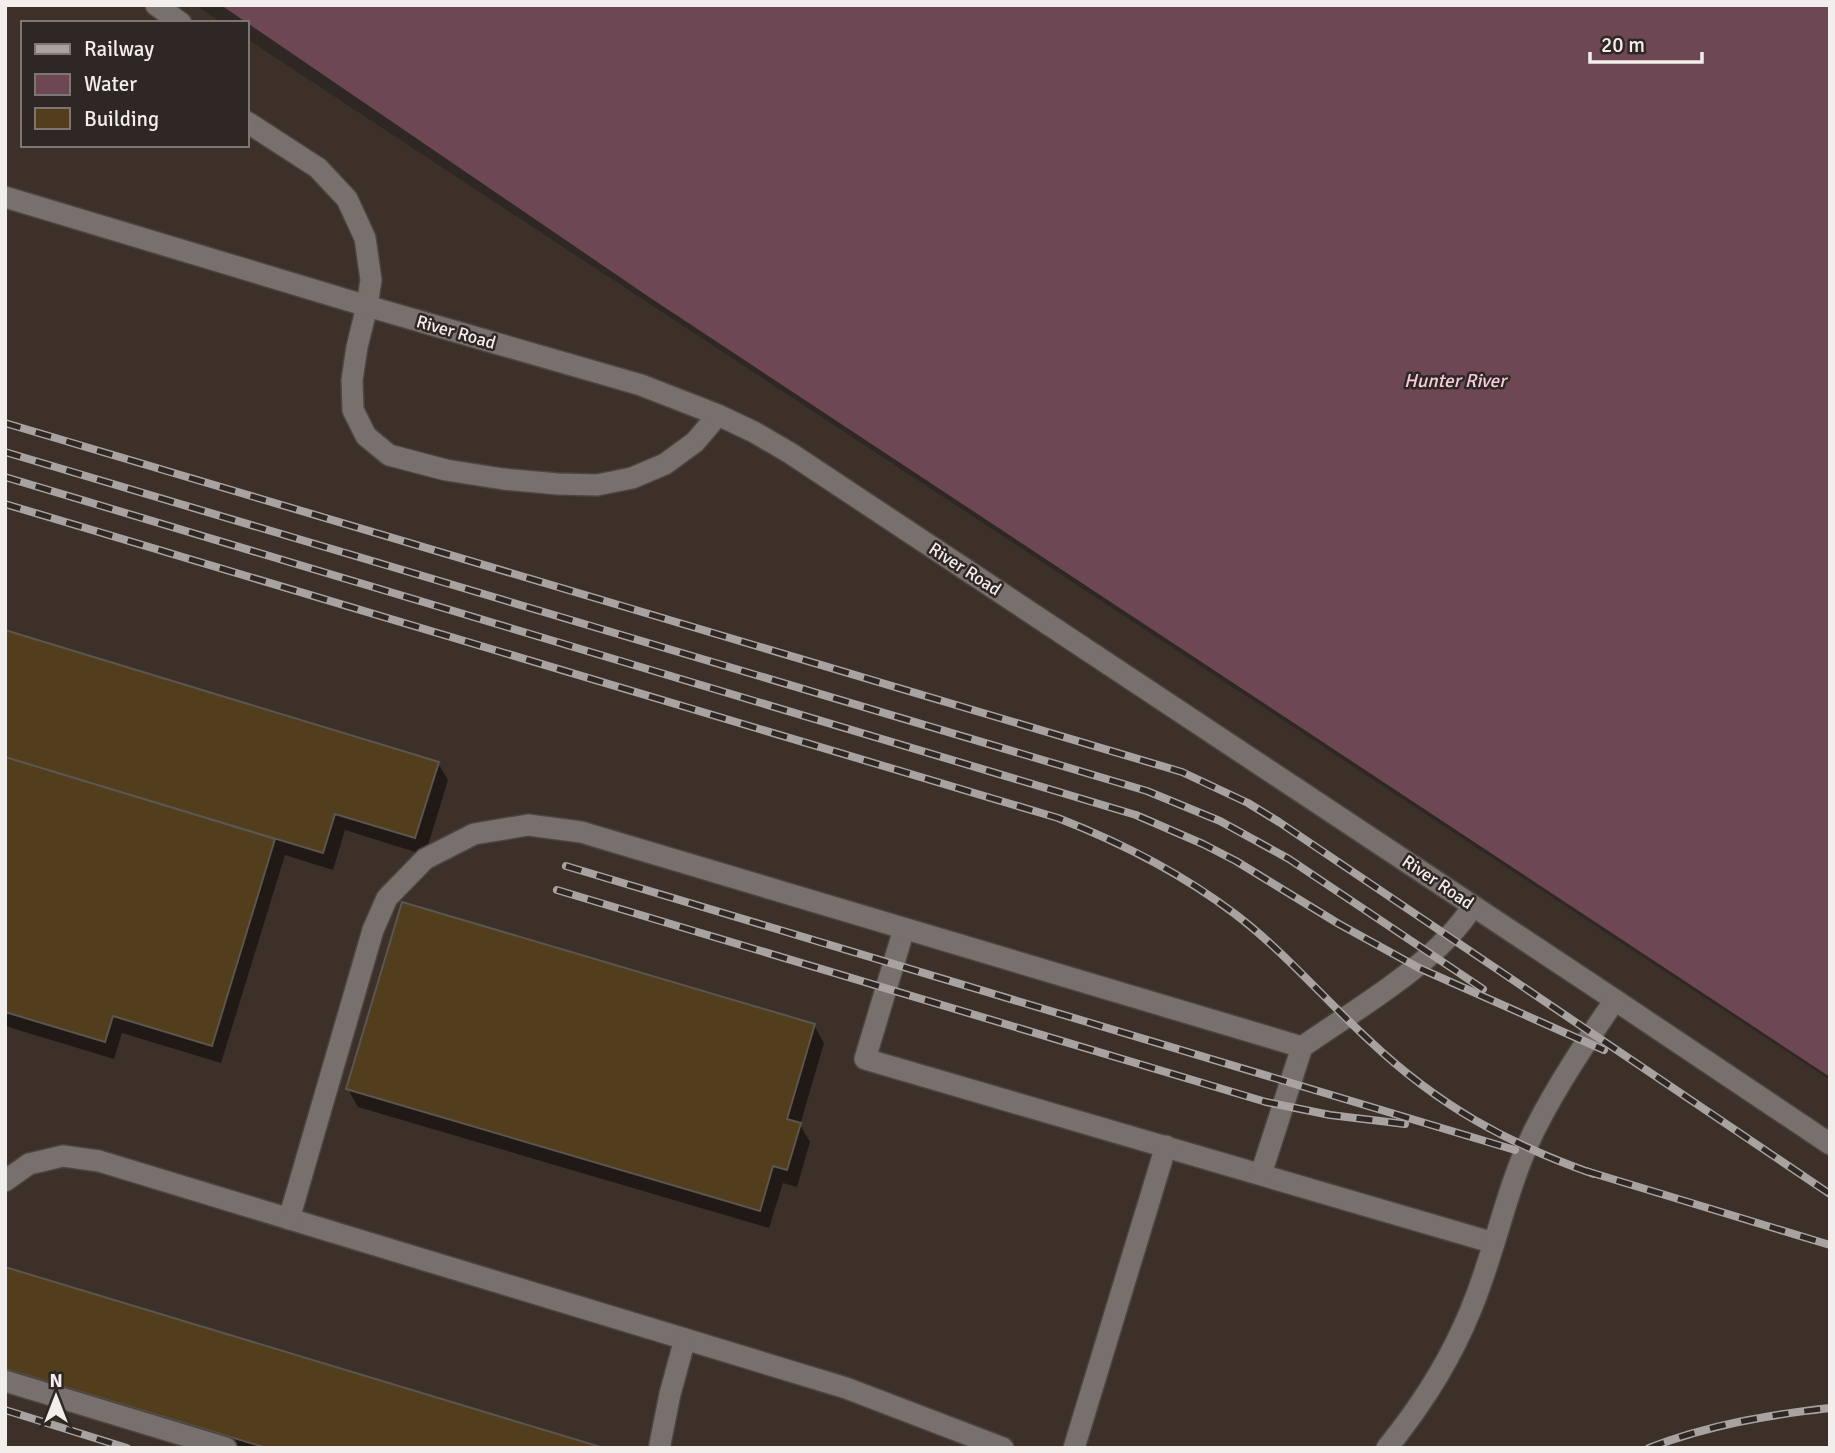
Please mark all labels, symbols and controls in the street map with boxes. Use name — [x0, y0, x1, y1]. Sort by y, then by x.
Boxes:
legend — [21, 21, 248, 147]
scale bar — [1590, 21, 1702, 65]
text: 20 m — [1601, 32, 1645, 58]
text: Railway — [84, 36, 154, 62]
text: Water — [84, 71, 137, 97]
text: Building — [84, 106, 159, 132]
street label: River Road — [414, 310, 498, 354]
water label: Hunter River — [1404, 369, 1509, 393]
street label: River Road — [925, 538, 1005, 600]
street label: River Road — [1398, 850, 1478, 914]
north arrow — [21, 1362, 91, 1432]
text: N — [49, 1369, 63, 1393]

